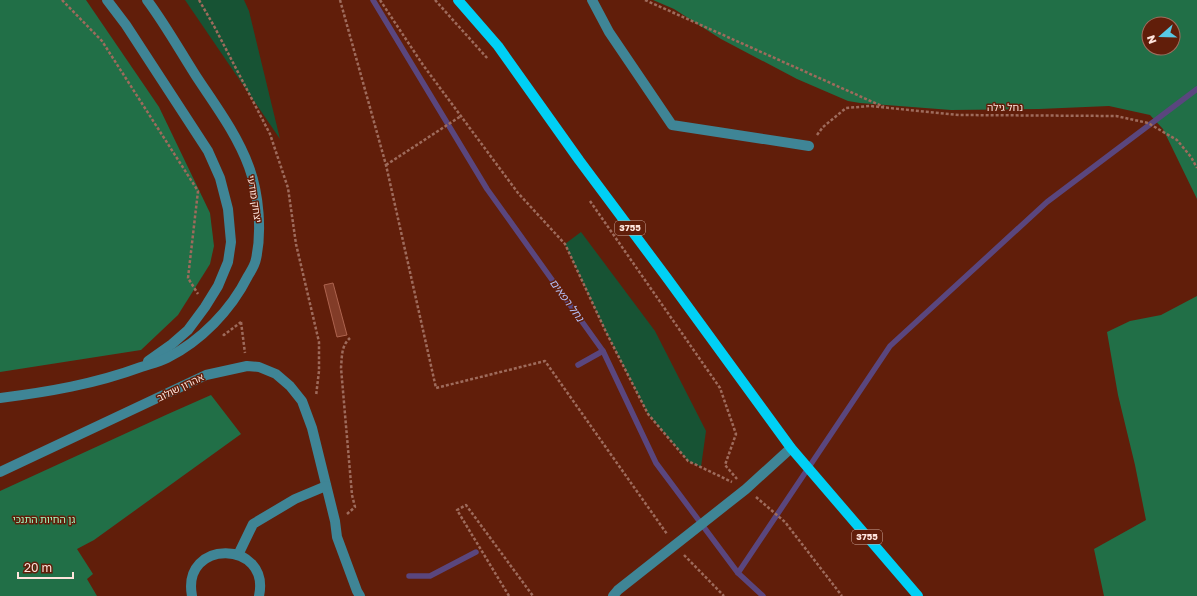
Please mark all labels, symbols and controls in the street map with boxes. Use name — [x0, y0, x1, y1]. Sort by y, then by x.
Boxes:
north arrow — [1141, 16, 1181, 56]
text: N — [1144, 33, 1159, 46]
street label: נחל גילה — [987, 101, 1023, 113]
street label: יצחק מודעי — [245, 174, 265, 224]
road number: 3755 — [615, 221, 645, 235]
water label: נחל רפאים — [548, 276, 588, 324]
street label: אהרון שולוב — [155, 370, 205, 404]
park label: גן החיות התנכי — [13, 513, 75, 525]
road number: 3755 — [852, 530, 882, 544]
scale bar — [18, 554, 73, 580]
text: 20 m — [24, 560, 52, 575]

